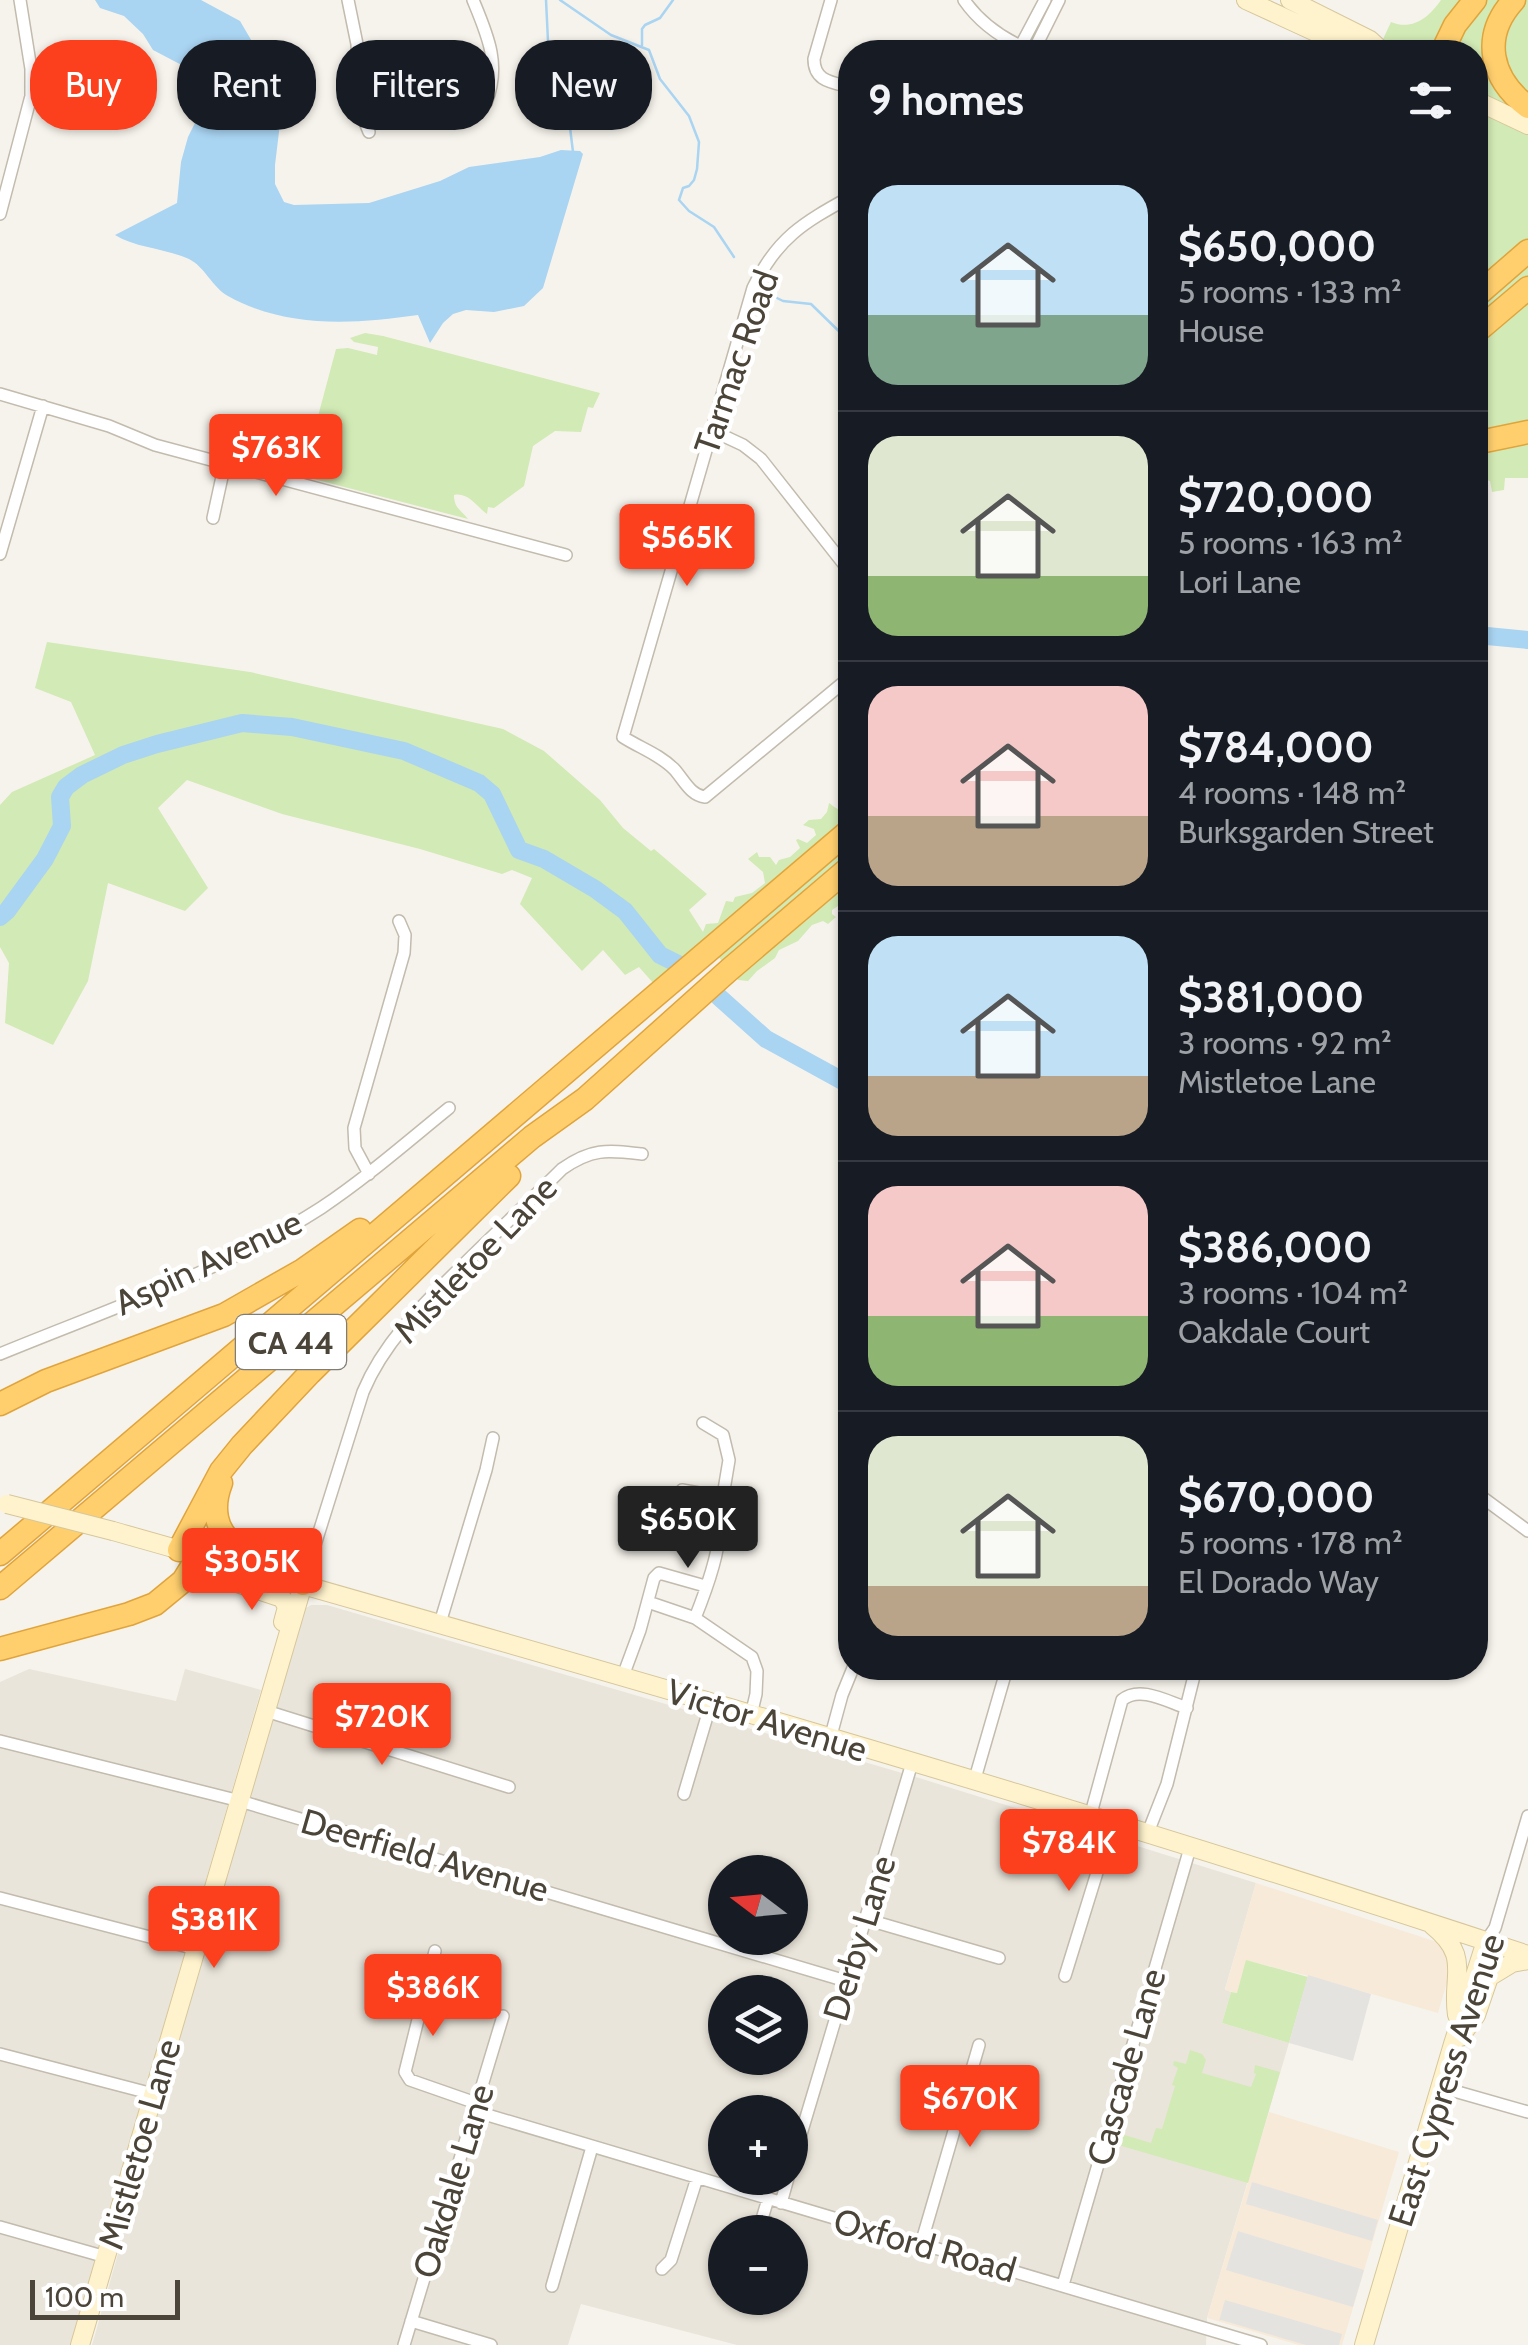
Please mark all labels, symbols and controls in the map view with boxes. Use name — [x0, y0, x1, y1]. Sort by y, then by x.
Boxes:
chip: Buy — [30, 40, 157, 130]
chip: Rent — [177, 40, 316, 130]
chip: Filters — [336, 40, 495, 130]
chip: New — [515, 40, 652, 130]
icon: filters — [1403, 73, 1458, 128]
text: 9 homes — [868, 74, 1024, 126]
text: $650,000 — [1178, 220, 1376, 272]
icon: home — [948, 225, 1068, 345]
street label: Tarmac Road — [684, 264, 788, 460]
text: 5 rooms · 133 m² — [1178, 272, 1402, 311]
text: House — [1178, 311, 1264, 350]
pin: $763K — [206, 414, 346, 499]
text: $763K — [231, 427, 321, 466]
text: $720,000 — [1178, 471, 1374, 523]
icon: home — [948, 476, 1068, 596]
pin: $565K — [617, 504, 757, 589]
text: $565K — [642, 517, 732, 556]
text: 5 rooms · 163 m² — [1178, 523, 1403, 562]
text: Lori Lane — [1178, 562, 1301, 601]
text: $784,000 — [1178, 721, 1374, 773]
icon: home — [948, 726, 1068, 846]
text: 4 rooms · 148 m² — [1178, 773, 1406, 812]
text: Burksgarden Street — [1178, 812, 1434, 851]
text: $381,000 — [1178, 971, 1364, 1023]
icon: home — [948, 976, 1068, 1096]
text: 3 rooms · 92 m² — [1178, 1023, 1392, 1062]
text: Mistletoe Lane — [1178, 1062, 1376, 1101]
street label: Mistletoe Lane — [384, 1166, 566, 1352]
street label: Aspin Avenue — [108, 1200, 308, 1324]
text: $386,000 — [1178, 1221, 1372, 1273]
icon: home — [948, 1226, 1068, 1346]
text: 3 rooms · 104 m² — [1178, 1273, 1408, 1312]
text: Oakdale Court — [1178, 1312, 1370, 1351]
road number: CA 44 — [236, 1315, 346, 1369]
text: $670,000 — [1178, 1471, 1375, 1523]
icon: home — [948, 1476, 1068, 1596]
pin: $650K — [618, 1486, 758, 1571]
text: $650K — [640, 1499, 736, 1538]
text: 5 rooms · 178 m² — [1178, 1523, 1403, 1562]
pin: $305K — [182, 1528, 322, 1613]
text: $305K — [204, 1541, 300, 1580]
text: El Dorado Way — [1178, 1562, 1379, 1601]
street label: Victor Avenue — [662, 1669, 872, 1771]
pin: $720K — [312, 1683, 452, 1768]
text: $720K — [335, 1696, 429, 1735]
street label: Deerfield Avenue — [296, 1799, 554, 1911]
pin: $784K — [999, 1809, 1139, 1894]
text: $784K — [1022, 1822, 1116, 1861]
street label: Derby Lane — [813, 1850, 905, 2026]
north arrow — [708, 1855, 808, 1955]
map controls — [708, 1855, 808, 2315]
pin: $381K — [144, 1886, 284, 1971]
text: $381K — [170, 1899, 258, 1938]
street label: East Cypress Avenue — [1378, 1928, 1514, 2232]
pin: $386K — [363, 1954, 503, 2039]
street label: Cascade Lane — [1077, 1964, 1175, 2170]
text: $386K — [386, 1967, 480, 2006]
button: layers — [708, 1975, 808, 2075]
street label: Mistletoe Lane — [89, 2034, 189, 2254]
pin: $670K — [900, 2065, 1040, 2150]
text: $670K — [922, 2078, 1018, 2117]
street label: Oakdale Lane — [403, 2079, 503, 2283]
button: + — [708, 2095, 808, 2195]
street label: Oxford Road — [829, 2198, 1021, 2292]
button: − — [708, 2215, 808, 2315]
scale bar — [30, 2275, 180, 2320]
text: 100 m — [45, 2280, 124, 2314]

